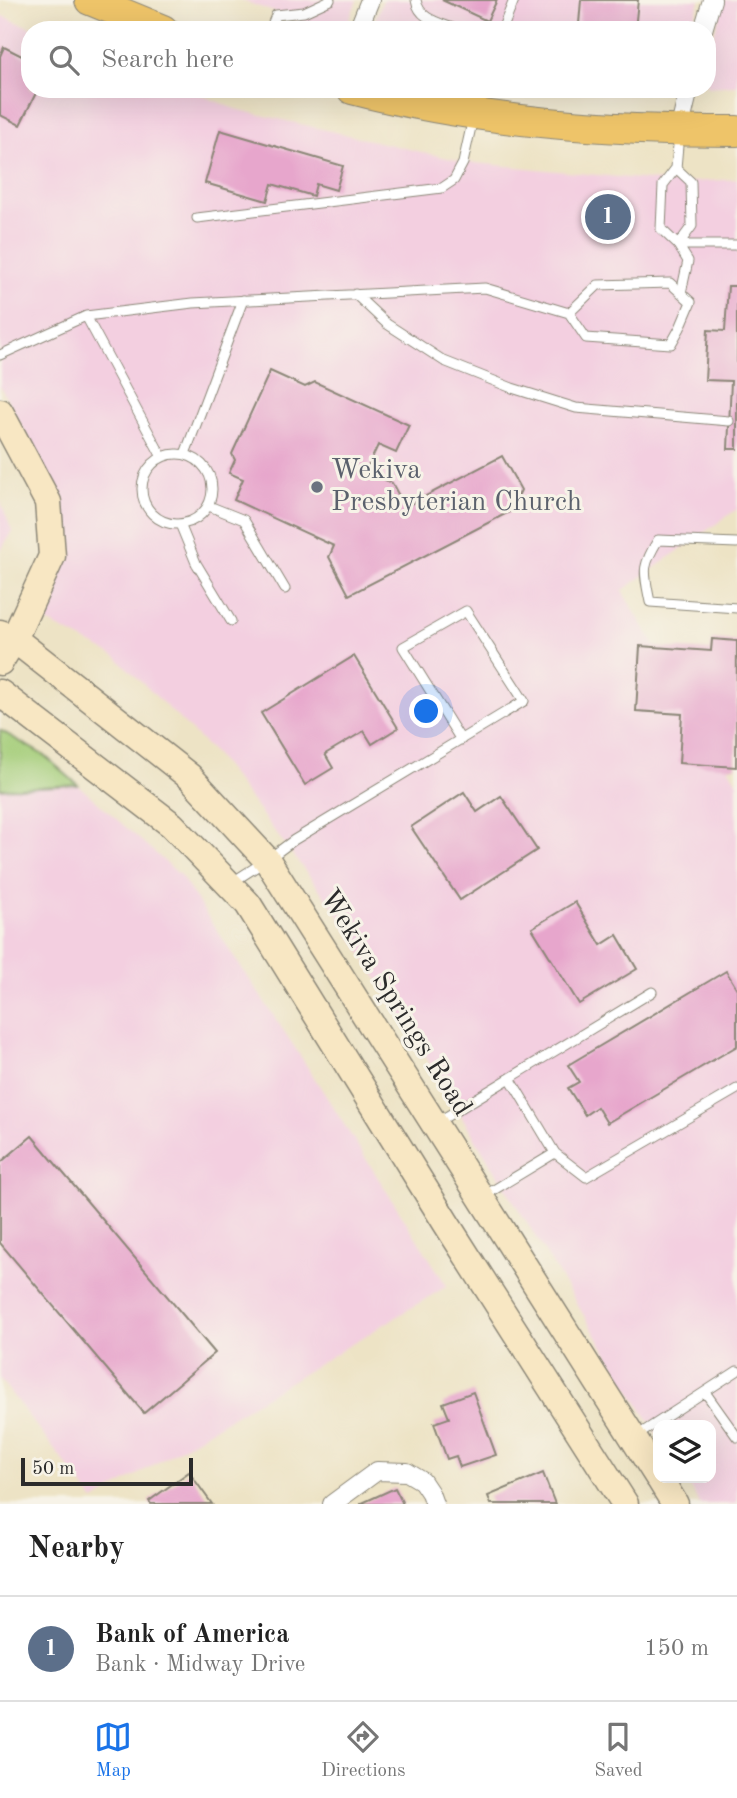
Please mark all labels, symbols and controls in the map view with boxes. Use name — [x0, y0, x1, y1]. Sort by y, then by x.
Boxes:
search box — [21, 21, 716, 98]
icon: search — [45, 41, 83, 79]
text: Search here — [101, 47, 234, 73]
pin: 1 — [585, 191, 631, 243]
place label: Wekiva Presbyterian Church — [331, 457, 582, 517]
marker: Wekiva Presbyterian Church — [309, 479, 325, 495]
your location — [409, 694, 443, 728]
street label: Wekiva Springs Road — [314, 885, 476, 1121]
map controls — [653, 1420, 716, 1483]
button: layers — [653, 1420, 716, 1483]
scale bar — [21, 1455, 192, 1487]
text: 50 m — [32, 1460, 74, 1479]
text: Nearby — [28, 1534, 125, 1564]
text: Bank of America — [95, 1622, 289, 1648]
text: 1 — [44, 1637, 58, 1660]
text: 150 m — [644, 1637, 709, 1660]
text: Bank · Midway Drive — [95, 1653, 305, 1676]
tab: Map — [94, 1718, 132, 1783]
tab: Directions — [321, 1718, 406, 1783]
tab: Saved — [594, 1718, 643, 1783]

